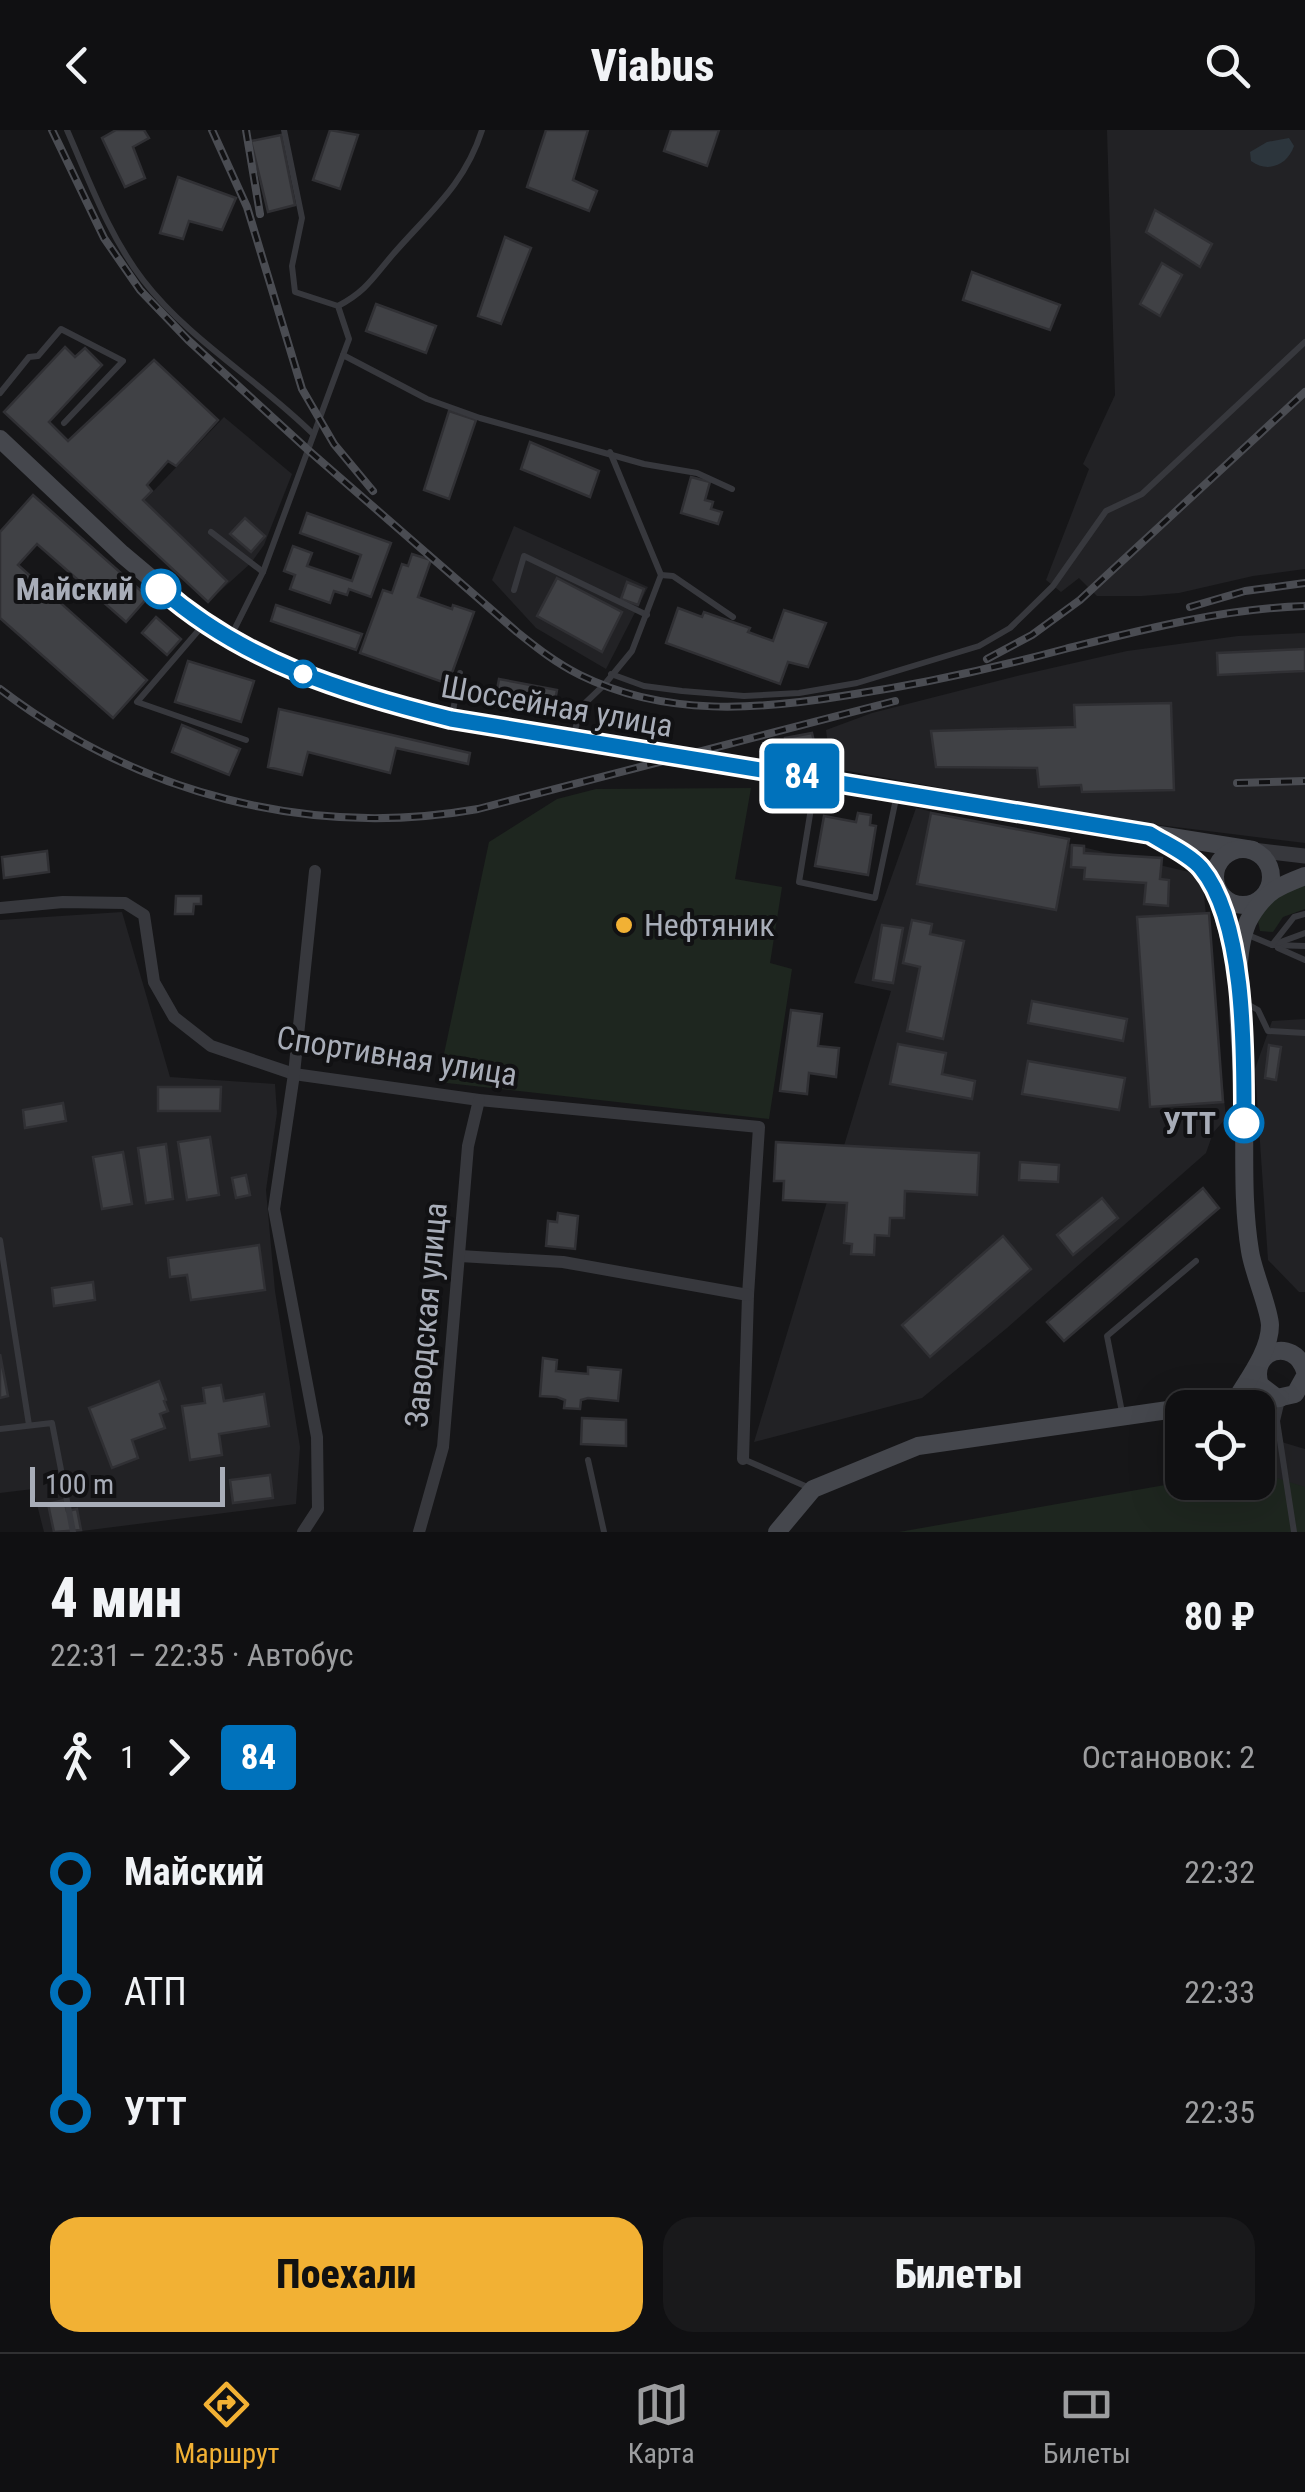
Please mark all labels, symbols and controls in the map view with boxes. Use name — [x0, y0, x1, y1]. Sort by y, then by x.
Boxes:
icon: back — [50, 38, 105, 93]
icon: search — [1200, 38, 1255, 93]
text: Viabus — [591, 39, 714, 92]
place label: Майский — [16, 570, 134, 608]
marker: Майский — [142, 570, 180, 608]
unlabelled marker — [290, 661, 316, 687]
street label: Шоссейная улица — [438, 667, 676, 745]
line badge: 84 — [757, 744, 847, 808]
text: 84 — [784, 756, 820, 797]
place label: Нефтяник — [644, 906, 775, 944]
marker: Нефтяник — [613, 914, 635, 936]
street label: Спортивная улица — [274, 1018, 520, 1094]
place label: УТТ — [1163, 1104, 1216, 1142]
marker: УТТ — [1225, 1104, 1263, 1142]
street label: Заводская улица — [397, 1201, 455, 1429]
map controls — [1165, 1390, 1275, 1500]
button: locate — [1165, 1390, 1275, 1500]
scale bar — [30, 1462, 225, 1506]
text: 100 m — [45, 1468, 114, 1501]
text: 4 мин — [50, 1566, 182, 1630]
text: 80 ₽ — [1184, 1595, 1255, 1639]
text: 22:31 – 22:35 · Автобус — [50, 1636, 354, 1674]
icon: walk — [50, 1730, 105, 1785]
icon: forward — [151, 1730, 206, 1785]
text: 84 — [241, 1737, 276, 1778]
text: 1 — [120, 1738, 136, 1776]
text: Остановок: 2 — [1082, 1738, 1255, 1776]
text: Майский — [124, 1850, 264, 1894]
text: 22:32 — [1184, 1853, 1255, 1891]
text: АТП — [124, 1970, 187, 2014]
text: 22:33 — [1184, 1973, 1255, 2011]
text: УТТ — [124, 2090, 187, 2134]
text: 22:35 — [1184, 2093, 1255, 2131]
button: Поехали — [50, 2217, 643, 2332]
button: Билеты — [663, 2217, 1255, 2332]
tab: Маршрут — [174, 2377, 279, 2470]
tab: Карта — [628, 2377, 695, 2470]
tab: Билеты — [1043, 2377, 1131, 2470]

